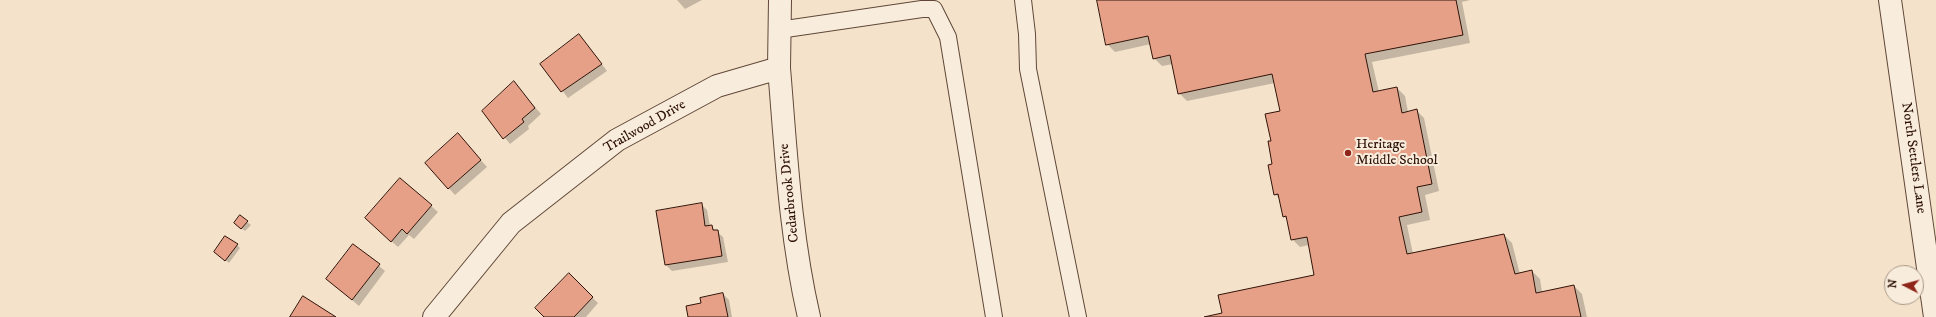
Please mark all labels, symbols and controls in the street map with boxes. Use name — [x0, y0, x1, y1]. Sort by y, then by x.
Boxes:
street label: Trailwood Drive — [601, 97, 689, 157]
street label: North Settlers Lane — [1897, 101, 1929, 215]
place label: Heritage Middle School — [1356, 137, 1438, 170]
street label: Cedarbrook Drive — [776, 143, 804, 243]
marker: Heritage Middle School — [1343, 148, 1353, 158]
north arrow — [1884, 265, 1924, 305]
text: N — [1886, 279, 1900, 289]

